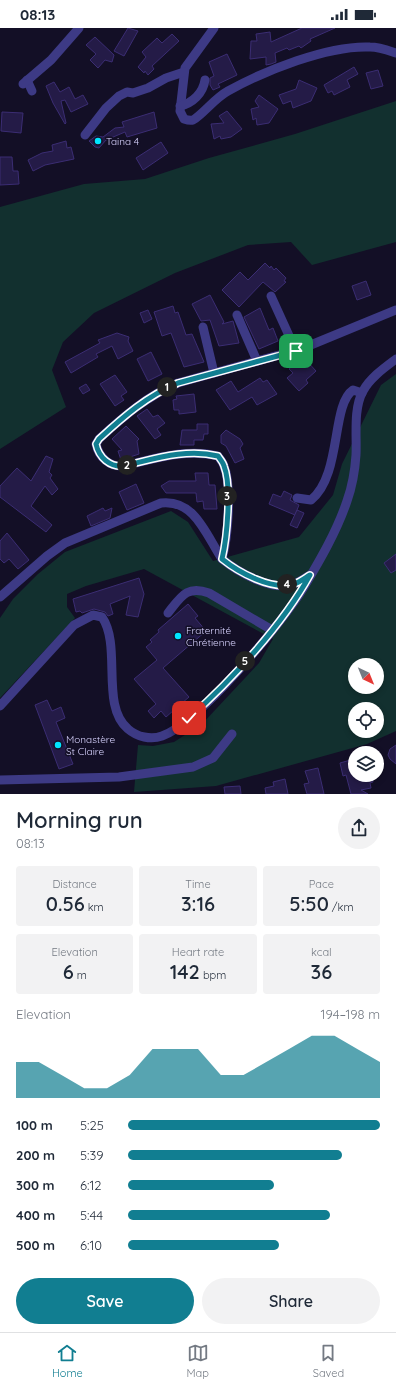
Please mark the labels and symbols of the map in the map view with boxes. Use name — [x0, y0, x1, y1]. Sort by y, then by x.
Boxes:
place label: Taina 4 — [106, 135, 139, 148]
marker: Taina 4 — [93, 136, 103, 146]
pin — [279, 334, 313, 368]
pin: 1 — [157, 377, 177, 397]
pin: 2 — [117, 455, 137, 475]
pin: 3 — [217, 486, 237, 506]
pin: 4 — [277, 574, 297, 594]
place label: Fraternité Chrétienne — [186, 624, 236, 649]
marker: Fraternité Chrétienne — [173, 631, 183, 641]
pin: 5 — [235, 651, 255, 671]
north arrow — [348, 658, 384, 694]
pin — [172, 701, 206, 735]
place label: Monastère St Claire — [66, 733, 115, 758]
marker: Monastère St Claire — [53, 740, 63, 750]

